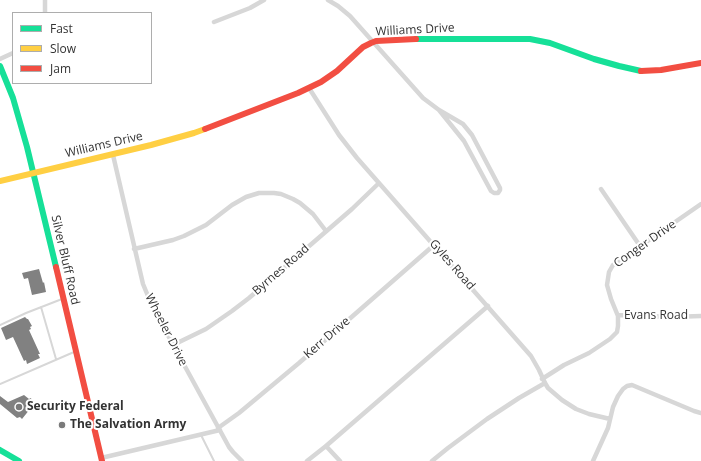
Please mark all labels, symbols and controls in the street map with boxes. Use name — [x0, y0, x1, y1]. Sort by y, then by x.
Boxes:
legend — [12, 12, 152, 84]
text: Fast — [50, 20, 73, 37]
street label: Williams Drive — [375, 21, 455, 39]
text: Slow — [50, 40, 76, 57]
text: Jam — [50, 60, 71, 77]
street label: Williams Drive — [64, 129, 144, 161]
street label: Silver Bluff Road — [48, 214, 82, 306]
street label: Conger Drive — [611, 217, 679, 271]
street label: Gyles Road — [426, 237, 478, 293]
street label: Byrnes Road — [250, 242, 312, 298]
street label: Wheeler Drive — [142, 292, 190, 368]
street label: Evans Road — [624, 309, 688, 323]
street label: Kerr Drive — [301, 314, 353, 362]
place label: Security Federal — [27, 400, 124, 414]
marker: Security Federal — [14, 402, 24, 412]
place label: The Salvation Army — [70, 418, 186, 432]
marker: The Salvation Army — [57, 420, 67, 430]

